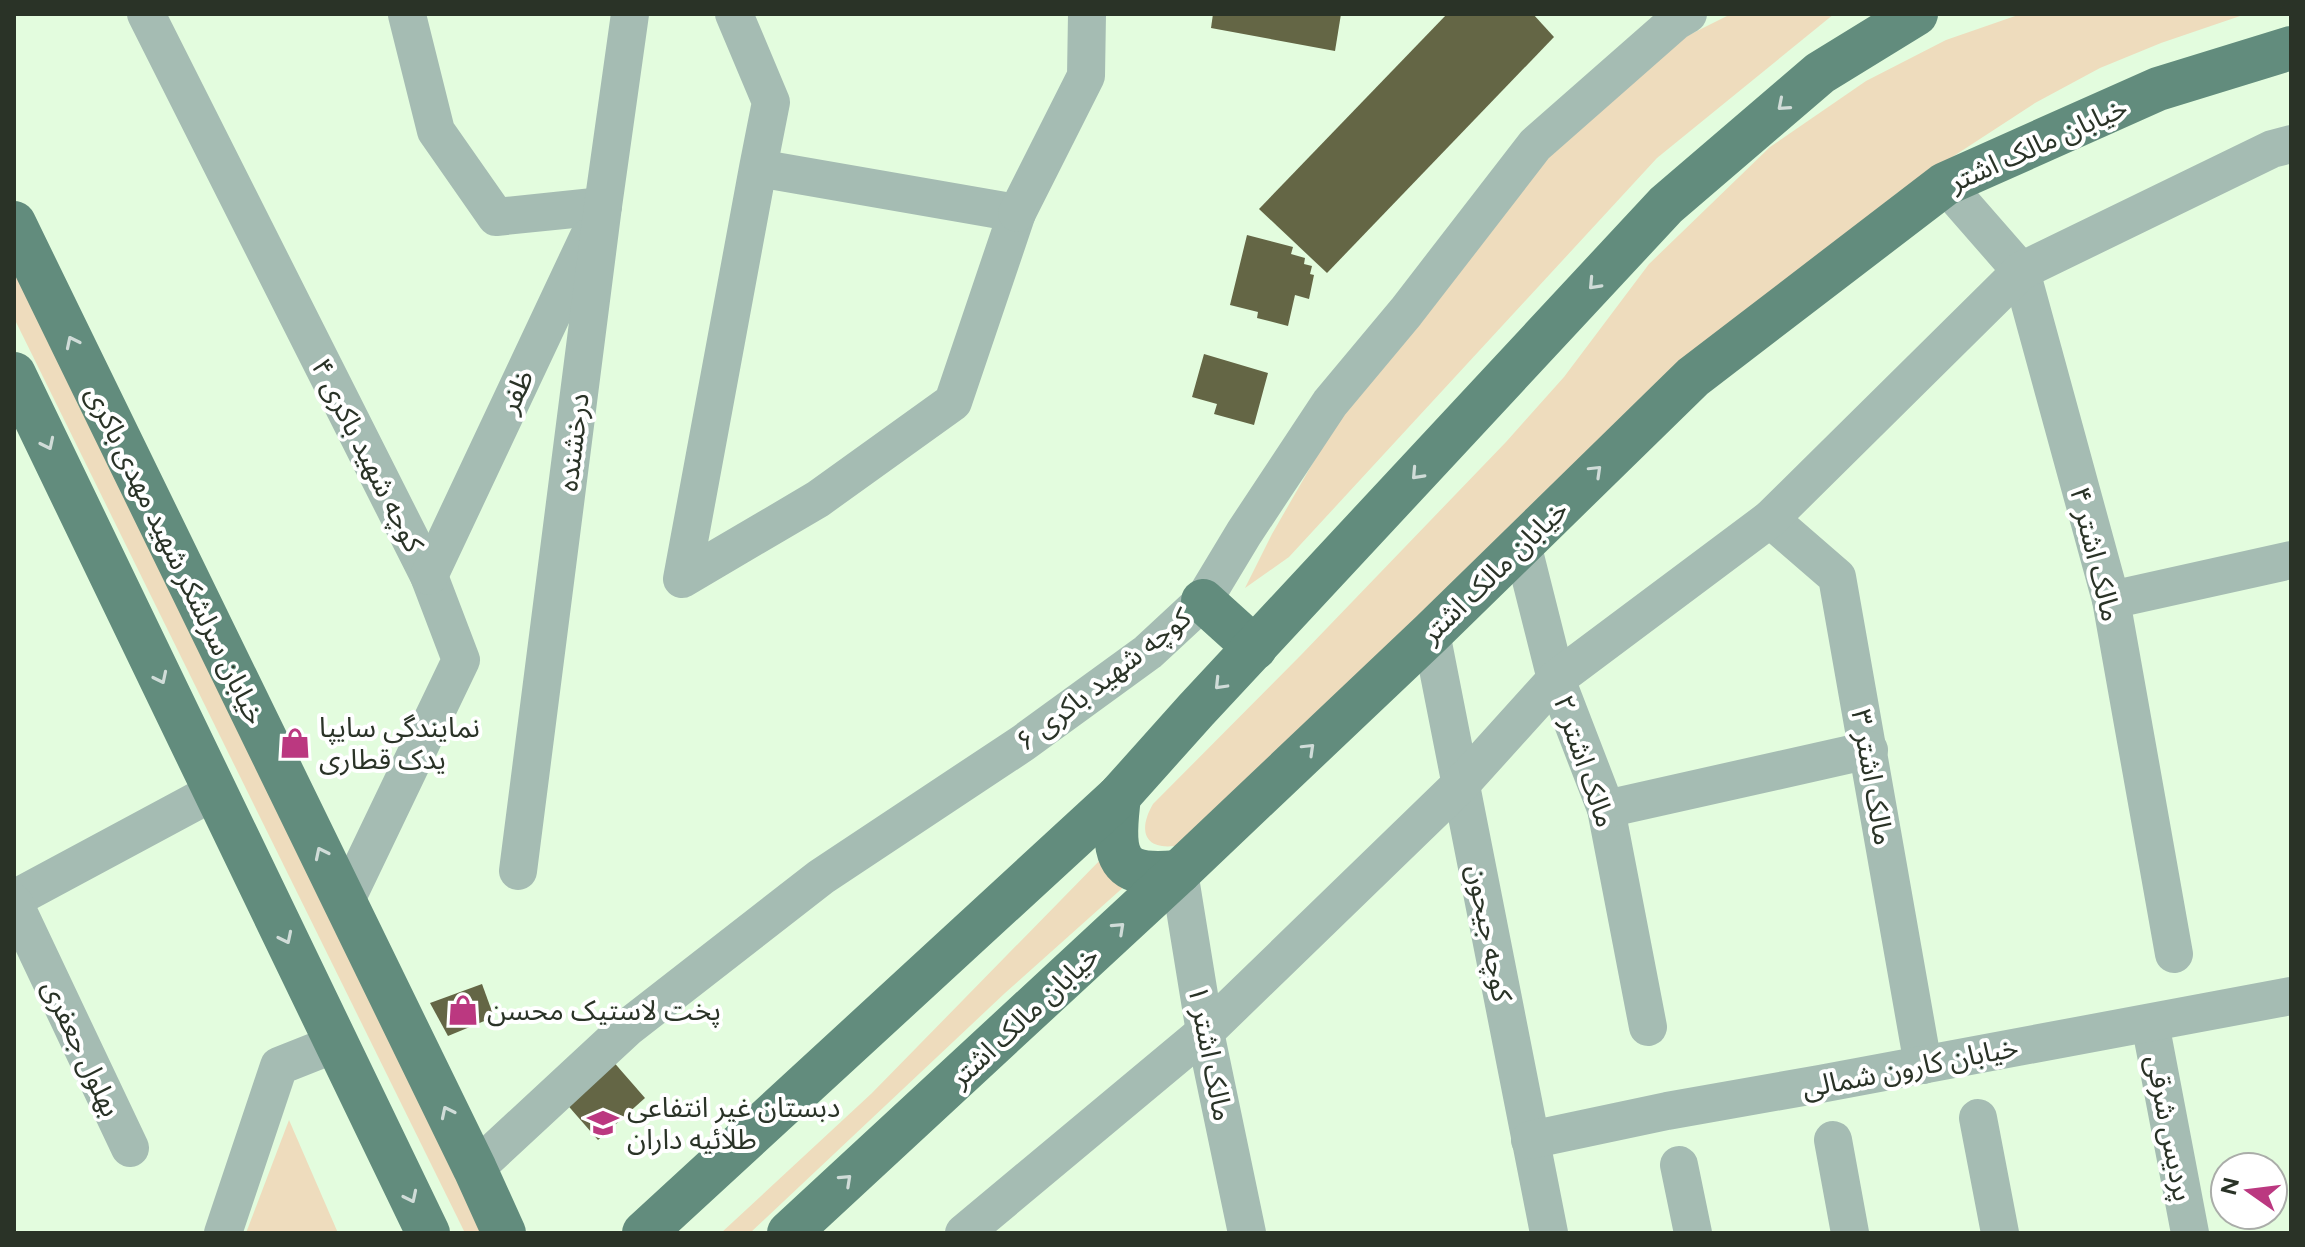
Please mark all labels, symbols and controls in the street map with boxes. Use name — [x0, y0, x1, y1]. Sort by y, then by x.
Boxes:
street label: خیابان مالک اشتر — [1943, 90, 2132, 199]
one-way arrow — [1777, 95, 1792, 110]
one-way arrow — [1589, 274, 1603, 289]
one-way arrow — [66, 336, 82, 351]
street label: کوچه شهید باکری ۴ — [304, 353, 432, 558]
street label: ظفر — [491, 364, 541, 419]
street label: خیابان سرلشکر شهید مهدی باکری — [79, 380, 273, 730]
street label: درخشنده — [550, 391, 596, 493]
one-way arrow — [38, 436, 54, 451]
one-way arrow — [1411, 465, 1426, 479]
one-way arrow — [1587, 466, 1601, 481]
street label: مالک اشتر ۴ — [2063, 483, 2129, 625]
street label: خیابان مالک اشتر — [1413, 492, 1575, 650]
street label: کوچه شهید باکری ۶ — [1009, 600, 1198, 759]
one-way arrow — [151, 670, 167, 685]
one-way arrow — [1216, 675, 1230, 690]
street label: مالک اشتر ۲ — [1547, 690, 1623, 832]
street label: مالک اشتر ۳ — [1844, 706, 1902, 848]
place label: نمایندگی سایپا یدک قطاری — [319, 710, 480, 776]
shop icon: نمایندگی سایپا یدک قطاری — [278, 726, 312, 760]
one-way arrow — [1299, 745, 1314, 759]
one-way arrow — [315, 847, 331, 861]
street label: کوچه جیحون — [1459, 862, 1520, 1005]
one-way arrow — [1110, 923, 1125, 937]
one-way arrow — [276, 929, 292, 944]
street label: خیابان مالک اشتر — [942, 938, 1106, 1094]
street label: بهلول جعفری — [36, 974, 128, 1122]
street label: مالک اشتر ۱ — [1181, 982, 1241, 1124]
shop icon: پخت لاستیک محسن — [446, 993, 480, 1027]
place label: پخت لاستیک محسن — [487, 993, 721, 1028]
street label: خیابان کارون شمالی — [1799, 1029, 2021, 1105]
street label: پردیس شرقی — [2138, 1052, 2201, 1204]
place label: دبستان غیر انتفاعی طلائیه داران — [627, 1090, 840, 1156]
one-way arrow — [441, 1105, 457, 1120]
school or university icon: دبستان غیر انتفاعی طلائیه داران — [586, 1106, 620, 1140]
north arrow — [2209, 1151, 2289, 1231]
one-way arrow — [837, 1175, 851, 1190]
text: N — [2215, 1175, 2245, 1198]
one-way arrow — [401, 1189, 417, 1204]

